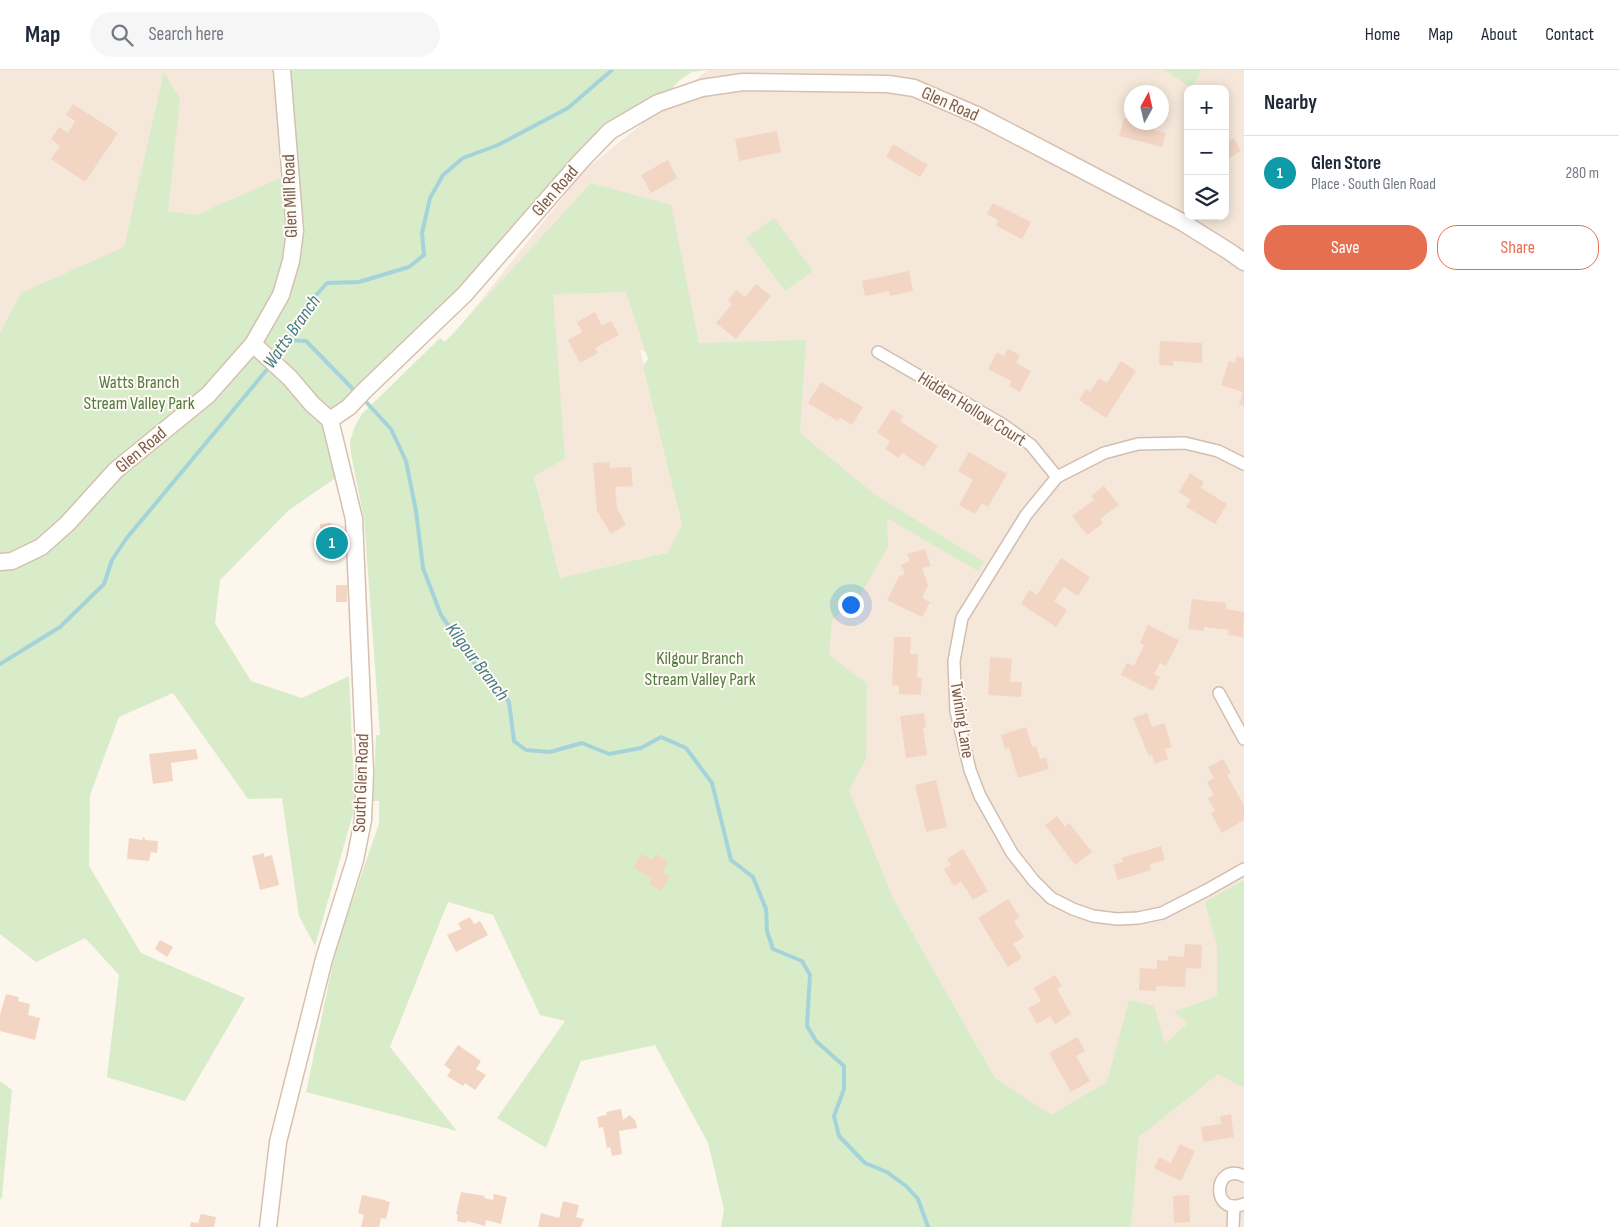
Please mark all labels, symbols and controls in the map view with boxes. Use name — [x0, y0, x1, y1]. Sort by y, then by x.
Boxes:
search box — [90, 12, 440, 57]
text: Map — [25, 20, 60, 49]
icon: search — [108, 21, 136, 49]
text: Search here — [148, 23, 224, 46]
text: Home — [1365, 24, 1400, 45]
text: Map — [1428, 24, 1453, 45]
text: About — [1481, 24, 1517, 45]
text: Contact — [1545, 24, 1594, 45]
street label: Glen Road — [918, 82, 982, 126]
north arrow — [1124, 85, 1169, 130]
map controls — [1184, 85, 1229, 220]
button: + — [1184, 85, 1229, 130]
text: Nearby — [1264, 90, 1317, 115]
button: − — [1184, 130, 1229, 175]
text: Glen Store — [1311, 152, 1381, 175]
street label: Glen Mill Road — [278, 154, 302, 238]
street label: Glen Road — [527, 161, 583, 221]
text: 1 — [1277, 164, 1283, 183]
text: 280 m — [1565, 164, 1599, 183]
button: layers — [1184, 175, 1229, 220]
text: Place · South Glen Road — [1311, 175, 1436, 194]
button: Save — [1264, 225, 1427, 270]
button: Share — [1437, 225, 1599, 270]
water label: Watts Branch — [258, 291, 326, 373]
street label: Hidden Hollow Court — [914, 367, 1030, 451]
park label: Watts Branch Stream Valley Park — [83, 372, 195, 414]
street label: Glen Road — [111, 423, 171, 477]
pin: 1 — [316, 524, 348, 562]
your location — [838, 592, 864, 618]
water label: Kilgour Branch — [440, 619, 514, 705]
park label: Kilgour Branch Stream Valley Park — [644, 648, 756, 690]
street label: Twining Lane — [946, 680, 978, 760]
street label: South Glen Road — [349, 733, 373, 833]

